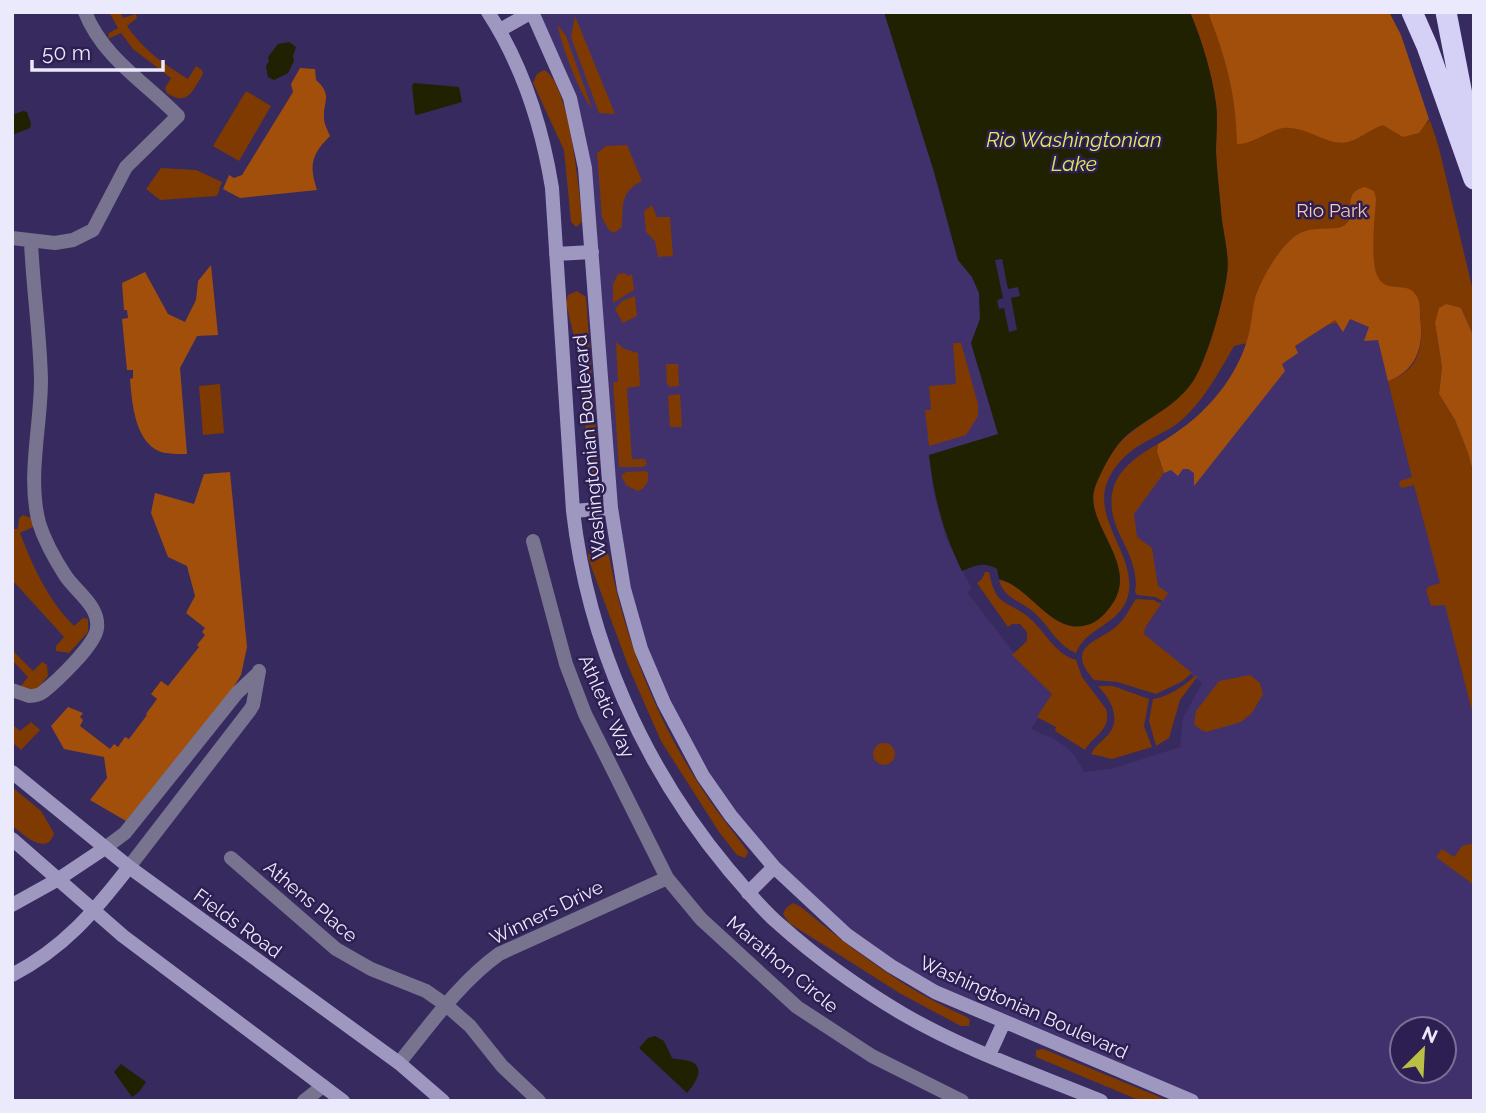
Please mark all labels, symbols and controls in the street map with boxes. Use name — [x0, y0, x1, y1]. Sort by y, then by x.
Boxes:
scale bar — [32, 28, 163, 72]
text: 50 m — [42, 40, 91, 65]
water label: Rio Washingtonian Lake — [986, 127, 1162, 176]
park label: Rio Park — [1296, 199, 1368, 221]
street label: Washingtonian Boulevard — [568, 334, 610, 560]
street label: Athletic Way — [574, 651, 640, 761]
street label: Athens Place — [260, 856, 362, 946]
street label: Winners Drive — [486, 875, 606, 949]
street label: Fields Road — [190, 884, 286, 962]
street label: Marathon Circle — [723, 911, 843, 1017]
street label: Washingtonian Boulevard — [917, 951, 1131, 1063]
north arrow — [1388, 1015, 1458, 1085]
text: N — [1419, 1021, 1441, 1047]

